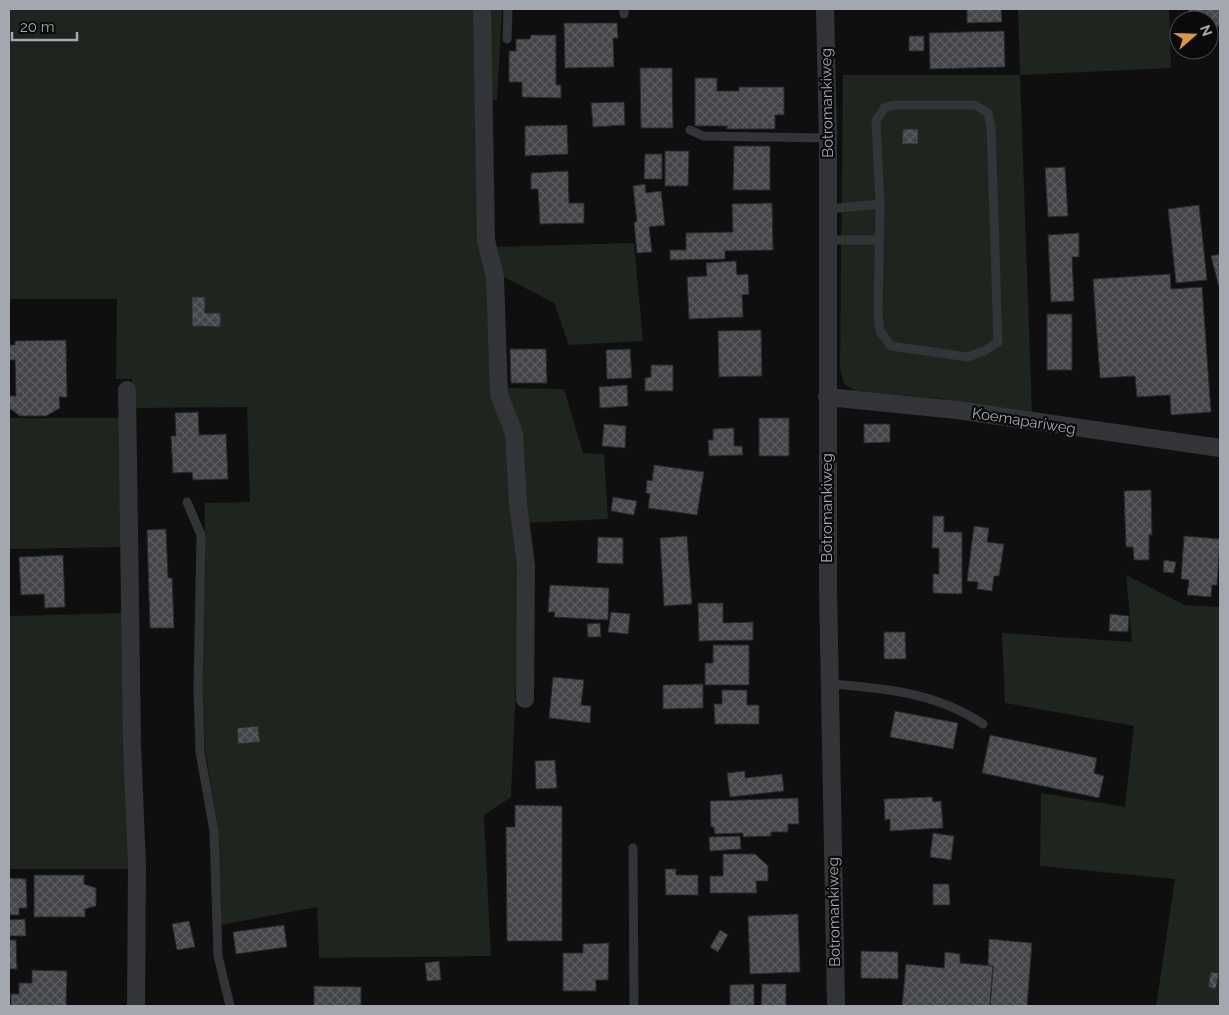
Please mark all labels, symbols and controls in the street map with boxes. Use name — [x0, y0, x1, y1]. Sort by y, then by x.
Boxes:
scale bar — [12, 10, 78, 42]
north arrow — [1169, 10, 1219, 60]
text: 20 m — [20, 18, 55, 36]
text: N — [1197, 23, 1216, 38]
street label: Botromankiweg — [817, 48, 837, 158]
street label: Koemapariweg — [971, 404, 1077, 438]
street label: Botromankiweg — [818, 453, 836, 563]
street label: Botromankiweg — [824, 857, 844, 967]

